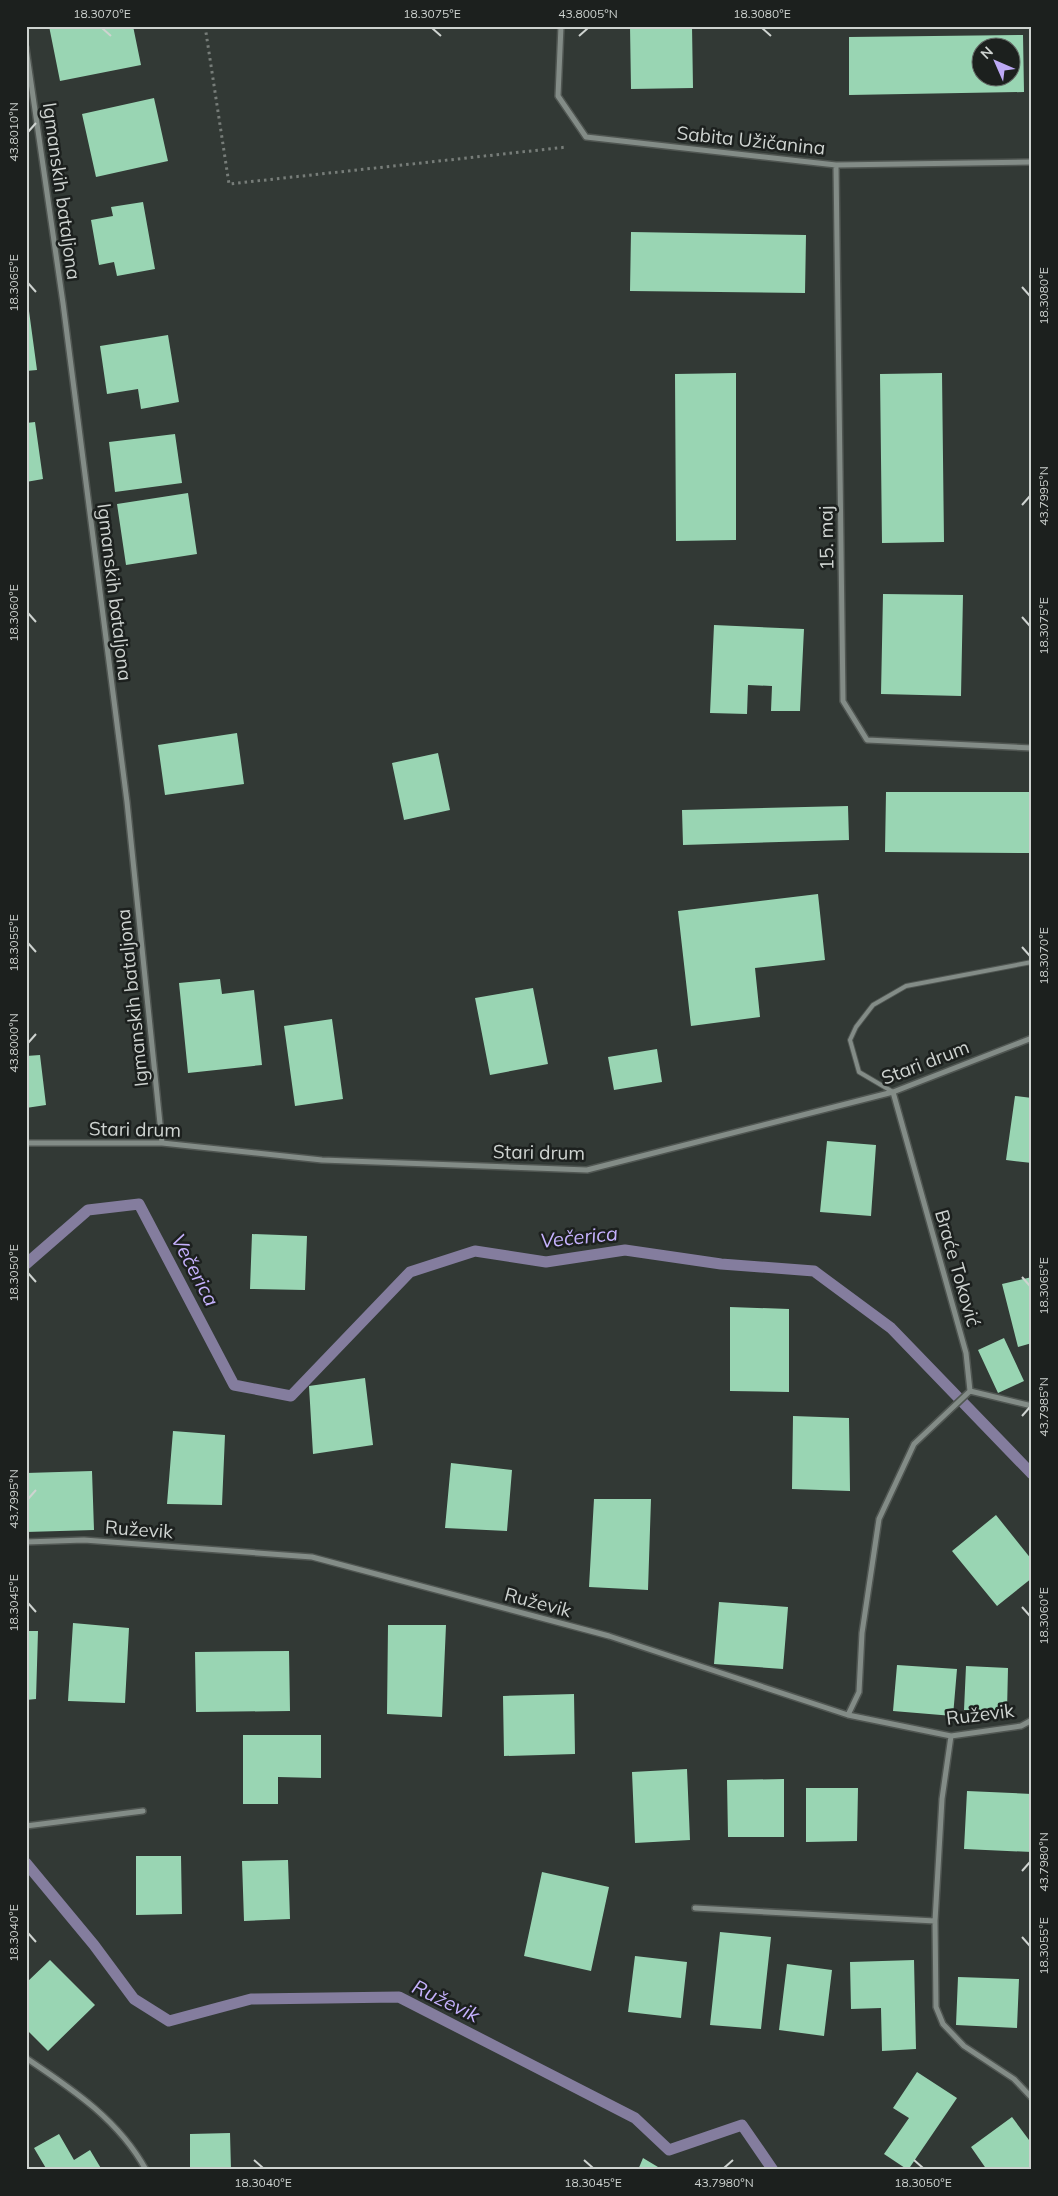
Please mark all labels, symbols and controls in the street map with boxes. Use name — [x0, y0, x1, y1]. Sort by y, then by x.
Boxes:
text: 18.3070°E — [73, 6, 131, 21]
text: 18.3075°E — [403, 6, 461, 21]
text: 43.8005°N — [558, 6, 618, 21]
text: 18.3080°E — [733, 6, 791, 21]
north arrow — [970, 38, 1020, 88]
text: N — [977, 43, 997, 63]
street label: Igmanskih bataljona — [38, 101, 86, 281]
text: 43.8010°N — [6, 102, 21, 162]
street label: Sabita Užičanina — [675, 120, 827, 160]
text: 18.3065°E — [6, 254, 21, 312]
text: 18.3080°E — [1036, 267, 1051, 325]
text: 43.7995°N — [1036, 466, 1051, 526]
street label: Igmanskih bataljona — [92, 502, 138, 682]
street label: 15. maj — [813, 505, 839, 571]
text: 18.3060°E — [6, 584, 21, 642]
text: 18.3075°E — [1036, 597, 1051, 655]
street label: Igmanskih bataljona — [111, 908, 153, 1088]
text: 18.3055°E — [6, 914, 21, 972]
text: 18.3070°E — [1036, 927, 1051, 985]
text: 43.8000°N — [6, 1013, 21, 1073]
street label: Stari drum — [878, 1034, 972, 1090]
street label: Stari drum — [89, 1116, 181, 1142]
street label: Stari drum — [493, 1139, 585, 1165]
street label: Braće Toković — [930, 1207, 986, 1329]
water label: Večerica — [539, 1220, 619, 1253]
water label: Večerica — [166, 1229, 225, 1310]
text: 18.3050°E — [6, 1244, 21, 1302]
text: 18.3065°E — [1036, 1257, 1051, 1315]
text: 43.7985°N — [1036, 1377, 1051, 1437]
text: 43.7995°N — [6, 1469, 21, 1529]
street label: Ruževik — [104, 1515, 174, 1543]
text: 18.3045°E — [6, 1574, 21, 1632]
street label: Ruževik — [502, 1582, 574, 1622]
text: 18.3060°E — [1036, 1587, 1051, 1645]
street label: Ruževik — [945, 1698, 1016, 1730]
text: 43.7980°N — [1036, 1832, 1051, 1892]
text: 18.3040°E — [6, 1904, 21, 1962]
text: 18.3055°E — [1036, 1917, 1051, 1975]
water label: Ruževik — [408, 1974, 485, 2028]
text: 18.3040°E — [234, 2175, 292, 2190]
text: 18.3045°E — [564, 2175, 622, 2190]
text: 43.7980°N — [694, 2175, 754, 2190]
text: 18.3050°E — [894, 2175, 952, 2190]

